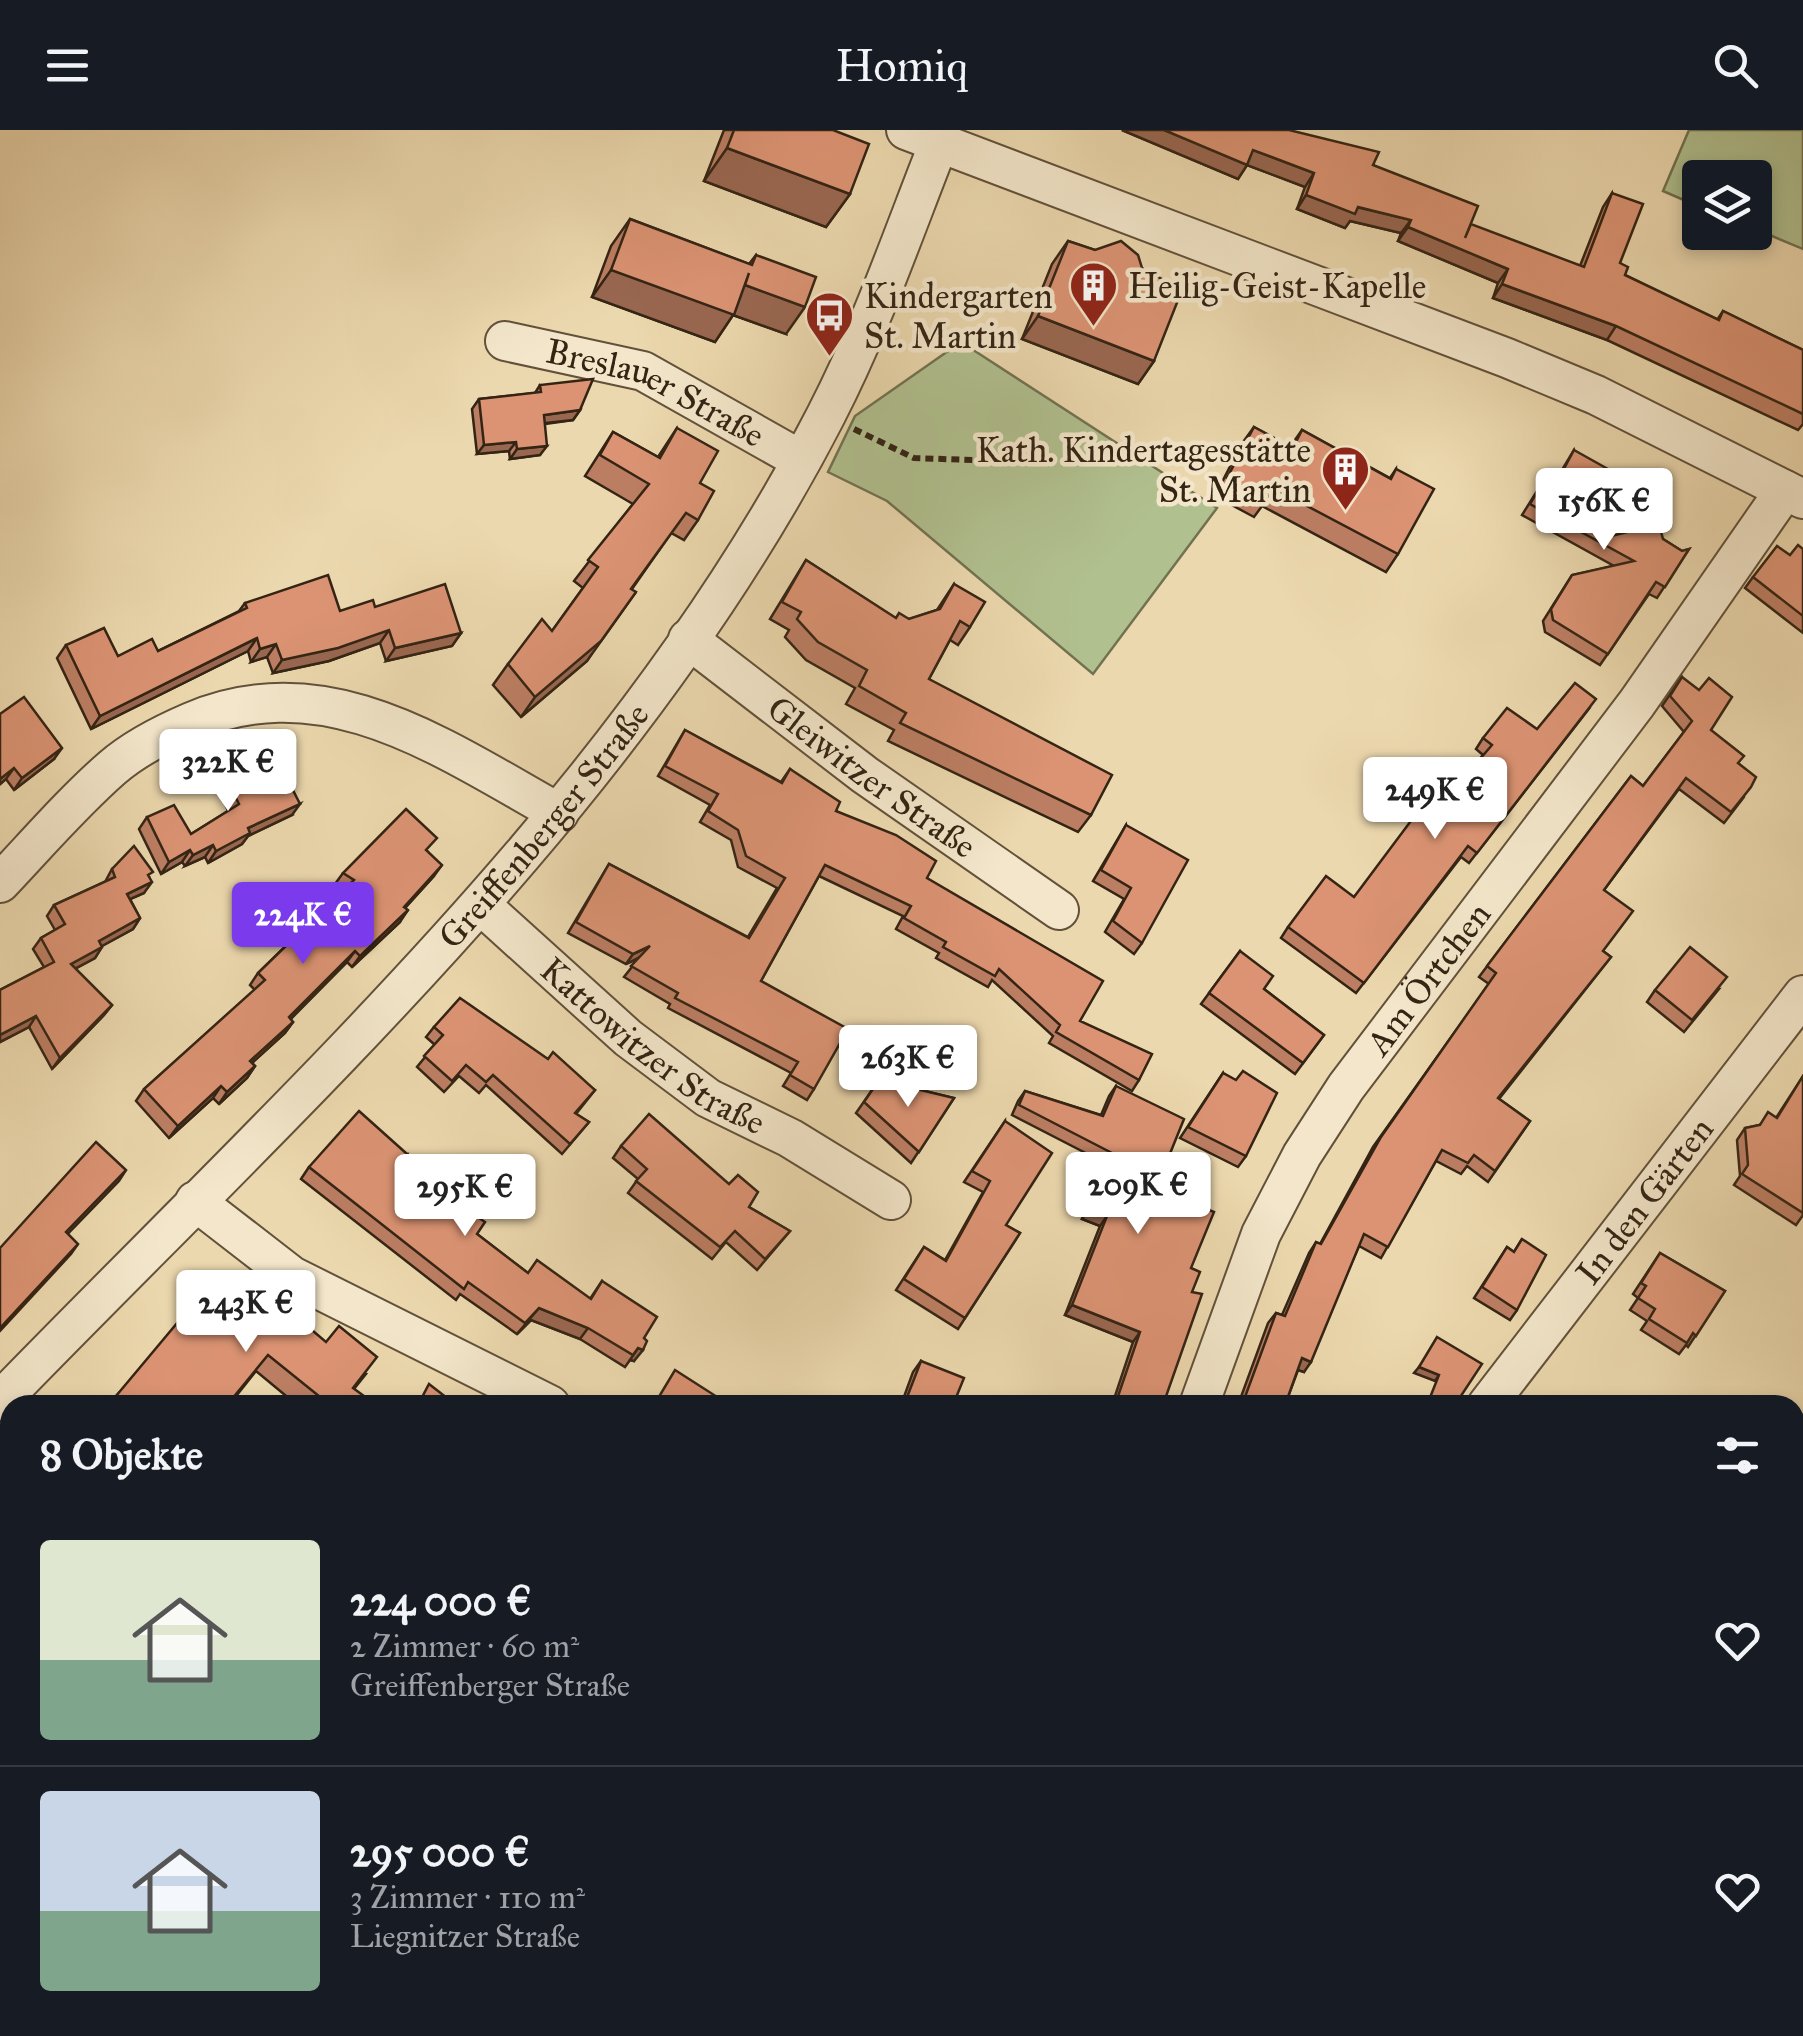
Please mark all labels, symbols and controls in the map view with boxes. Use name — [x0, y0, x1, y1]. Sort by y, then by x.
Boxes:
icon: menu — [40, 38, 95, 93]
text: Homiq — [835, 38, 968, 93]
icon: search — [1708, 38, 1763, 93]
map controls — [1682, 160, 1772, 250]
button: layers — [1682, 160, 1772, 250]
building icon: Heilig-Geist-Kapelle — [1067, 260, 1119, 328]
place label: Heilig-Geist-Kapelle — [1128, 265, 1426, 308]
place label: Kindergarten St. Martin — [864, 275, 1053, 358]
bus stop icon: Kindergarten St. Martin — [803, 290, 855, 358]
street label: Breslauer Straße — [542, 330, 772, 457]
place label: Kath. Kindertagesstätte St. Martin — [976, 429, 1311, 512]
building icon: Kath. Kindertagesstätte St. Martin — [1320, 444, 1372, 512]
pin: 156K € — [1523, 468, 1685, 553]
text: 156K € — [1558, 481, 1650, 520]
street label: Gleiwitzer Straße — [759, 687, 984, 868]
street label: Greiffenberger Straße — [429, 695, 659, 958]
pin: 322K € — [147, 729, 309, 814]
text: 322K € — [181, 742, 275, 781]
pin: 249K € — [1354, 757, 1516, 842]
text: 249K € — [1385, 770, 1485, 809]
pin: 224K € — [222, 882, 384, 967]
street label: Am Örtchen — [1356, 894, 1500, 1065]
text: 224K € — [254, 895, 352, 934]
street label: Kattowitzer Straße — [531, 948, 772, 1145]
pin: 263K € — [827, 1025, 989, 1110]
text: 263K € — [861, 1038, 955, 1077]
street label: In den Gärten — [1567, 1109, 1723, 1293]
pin: 209K € — [1057, 1152, 1219, 1237]
pin: 295K € — [384, 1154, 546, 1239]
text: 209K € — [1088, 1165, 1188, 1204]
text: 295K € — [417, 1167, 513, 1206]
pin: 243K € — [165, 1270, 327, 1355]
text: 243K € — [198, 1283, 294, 1322]
icon: filters — [1710, 1428, 1765, 1483]
text: 8 Objekte — [40, 1429, 203, 1481]
text: 224 000 € — [350, 1575, 532, 1627]
icon: home — [120, 1580, 240, 1700]
icon: heart — [1710, 1613, 1765, 1668]
text: 2 Zimmer · 60 m² — [350, 1627, 579, 1666]
text: Greiffenberger Straße — [350, 1666, 630, 1705]
text: 295 000 € — [350, 1826, 530, 1878]
icon: home — [120, 1831, 240, 1951]
icon: heart — [1710, 1864, 1765, 1919]
text: 3 Zimmer · 110 m² — [350, 1878, 585, 1917]
text: Liegnitzer Straße — [350, 1917, 580, 1956]

